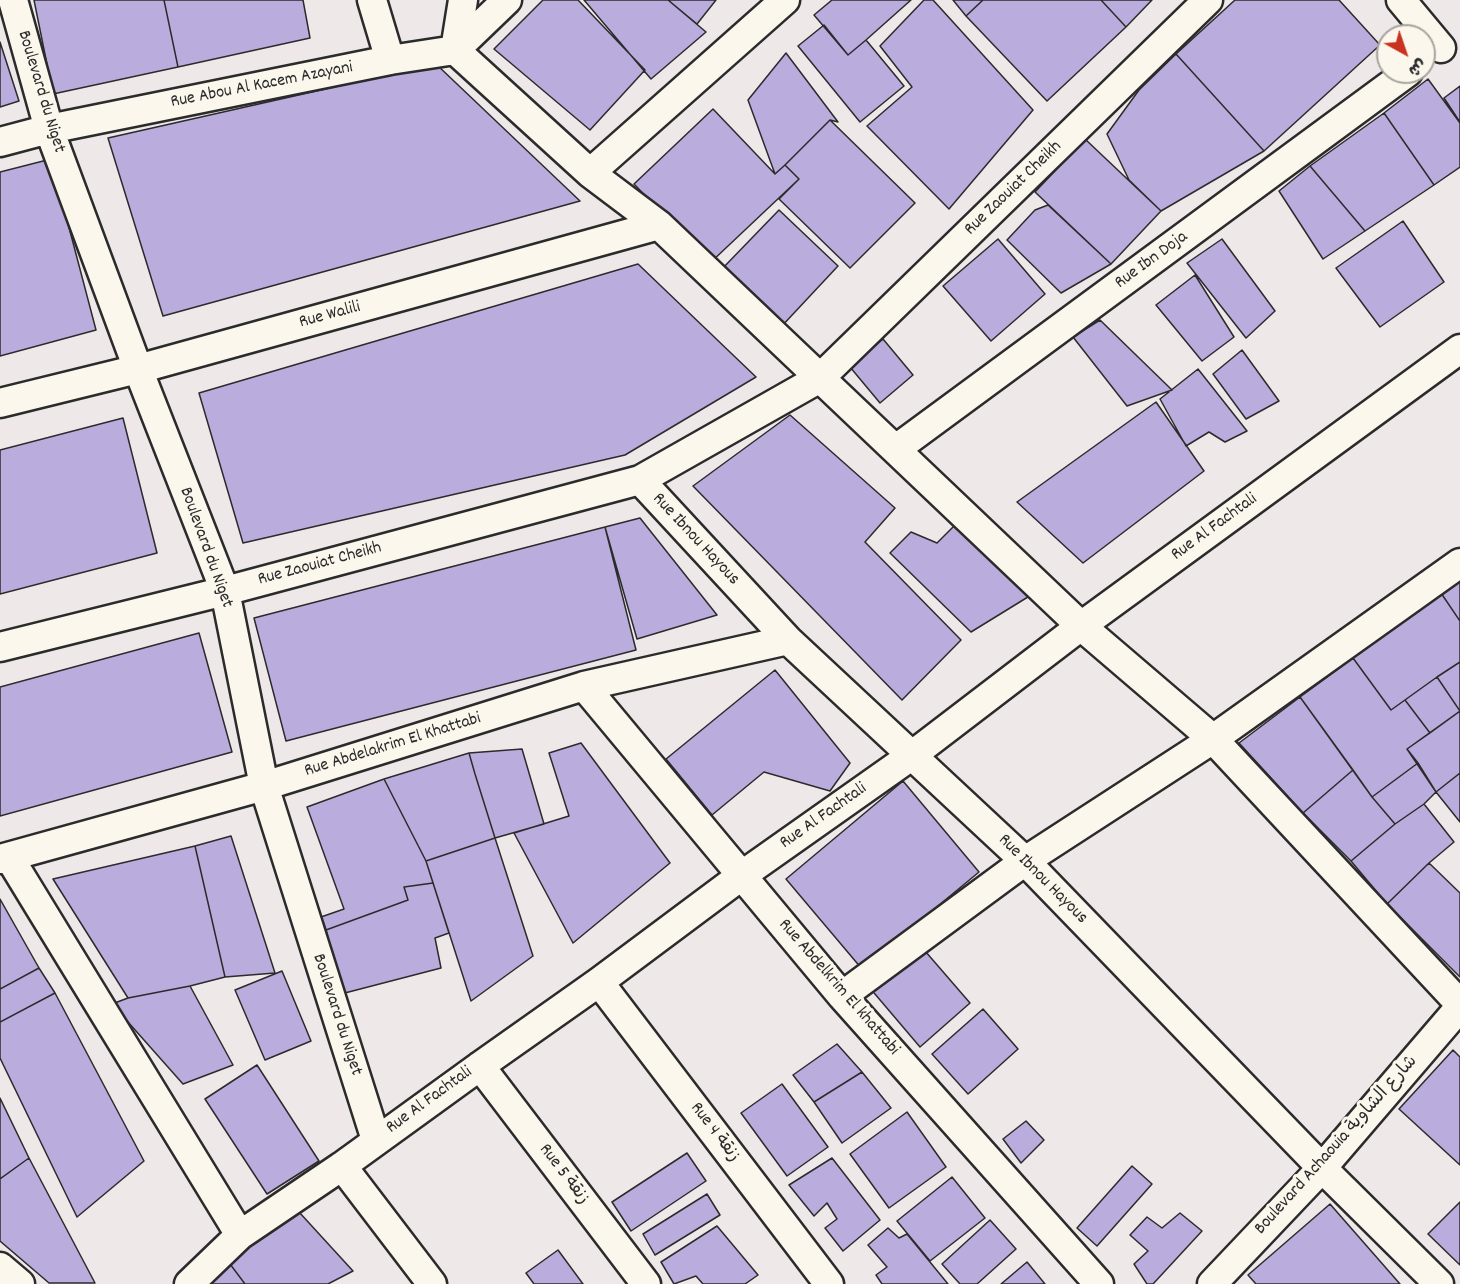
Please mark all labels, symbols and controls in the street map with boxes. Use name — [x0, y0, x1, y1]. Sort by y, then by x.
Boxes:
north arrow — [1376, 24, 1436, 84]
street label: Boulevard du Niget — [11, 28, 69, 156]
text: ش — [1402, 52, 1431, 81]
street label: Rue Abou Al Kacem Azayani — [169, 58, 355, 114]
street label: Rue Zaouiat Cheikh — [961, 137, 1067, 241]
street label: Rue Ibn Doja — [1111, 227, 1193, 295]
street label: Rue Walili — [297, 297, 363, 335]
street label: Boulevard du Niget — [173, 485, 237, 611]
street label: Rue Ibnou Hayous — [647, 489, 743, 591]
street label: Rue Al Fachtali — [1168, 489, 1262, 567]
street label: Rue Zaouiat Cheikh — [256, 538, 384, 592]
street label: Rue Abdelakrim El Khattabi — [302, 709, 484, 783]
street label: Rue Al Fachtali — [776, 779, 872, 855]
street label: Rue Ibnou Hayous — [992, 830, 1092, 930]
street label: Rue Abdelkrim El khattabi — [773, 915, 903, 1061]
street label: Boulevard du Niget — [306, 951, 366, 1079]
street label: Boulevard Achaouia شارع الشاوية — [1251, 1052, 1423, 1240]
street label: Rue Al Fachtali — [383, 1062, 477, 1140]
street label: Rue 4 زنقة — [684, 1099, 744, 1167]
street label: Rue 5 زنقة — [533, 1140, 593, 1210]

